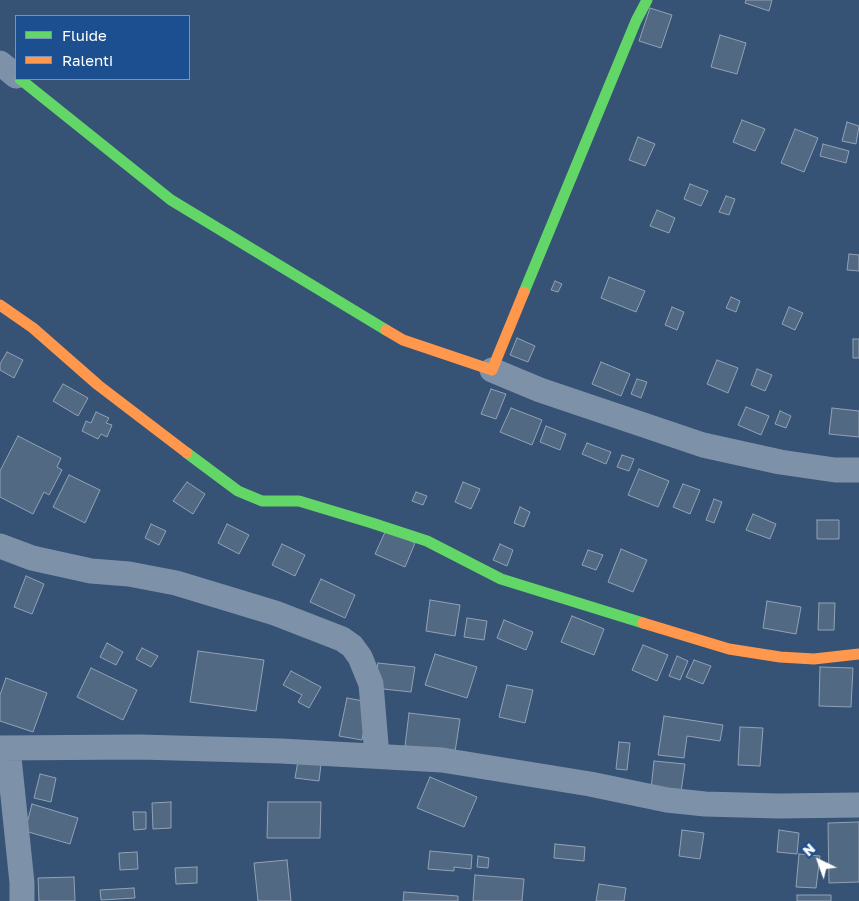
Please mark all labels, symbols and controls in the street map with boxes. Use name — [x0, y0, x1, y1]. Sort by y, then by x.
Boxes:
legend — [15, 15, 190, 80]
text: Fluide — [62, 26, 107, 44]
text: Ralenti — [62, 51, 113, 69]
north arrow — [794, 836, 844, 886]
text: N — [799, 840, 818, 859]

